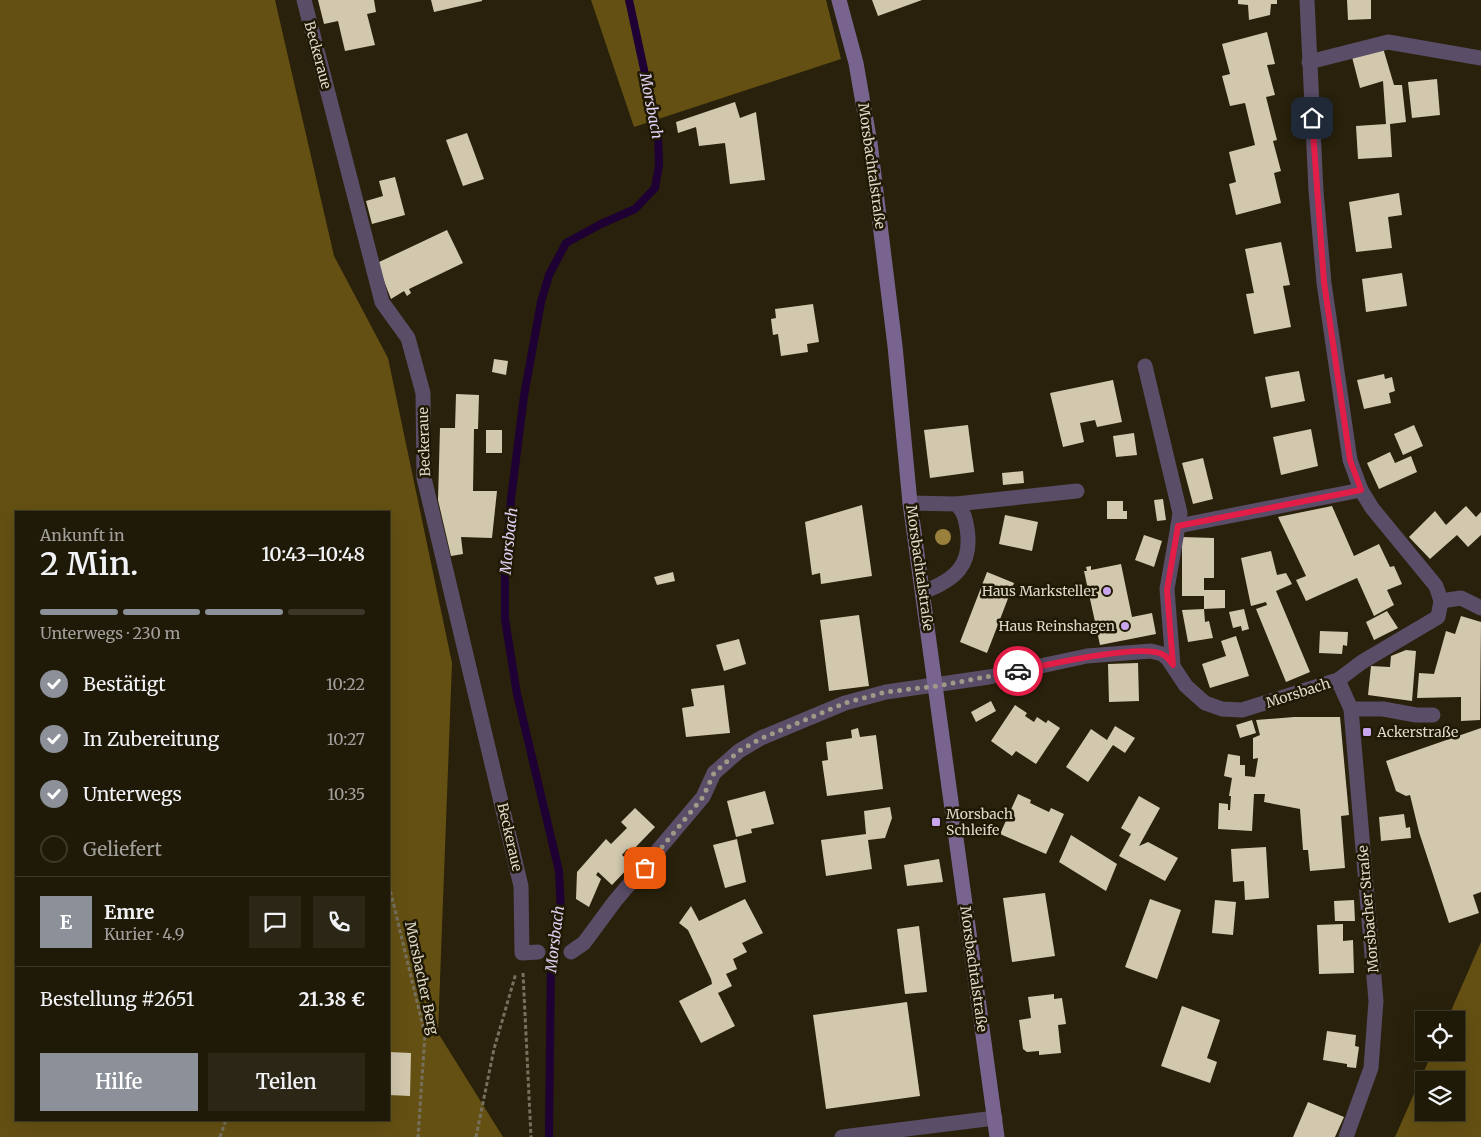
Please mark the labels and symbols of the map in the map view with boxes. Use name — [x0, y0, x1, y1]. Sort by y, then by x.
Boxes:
street label: Beckeraue — [300, 19, 336, 91]
water label: Morsbach — [636, 70, 667, 141]
pin — [1291, 97, 1333, 139]
street label: Morsbachtalstraße — [854, 102, 890, 230]
street label: Beckeraue — [414, 407, 434, 477]
street label: Morsbachtalstraße — [902, 504, 938, 632]
water label: Morsbach — [495, 507, 521, 576]
place label: Haus Marksteller — [982, 582, 1097, 600]
marker: Haus Marksteller — [1101, 585, 1113, 597]
place label: Haus Reinshagen — [999, 617, 1115, 635]
marker: Haus Reinshagen — [1119, 620, 1131, 632]
courier — [993, 646, 1043, 696]
street label: Morsbach — [1263, 674, 1333, 712]
place label: Ackerstraße — [1376, 723, 1458, 741]
marker: Ackerstraße — [1361, 726, 1373, 738]
street label: Beckeraue — [493, 801, 527, 873]
place label: Morsbach Schleife — [946, 805, 1013, 839]
marker: Morsbach Schleife — [930, 816, 942, 828]
street label: Morsbacher Straße — [1353, 845, 1383, 973]
pin — [624, 847, 666, 889]
water label: Morsbach — [541, 904, 568, 974]
street label: Morsbachtalstraße — [956, 905, 992, 1033]
street label: Morsbacher Berg — [401, 920, 443, 1037]

